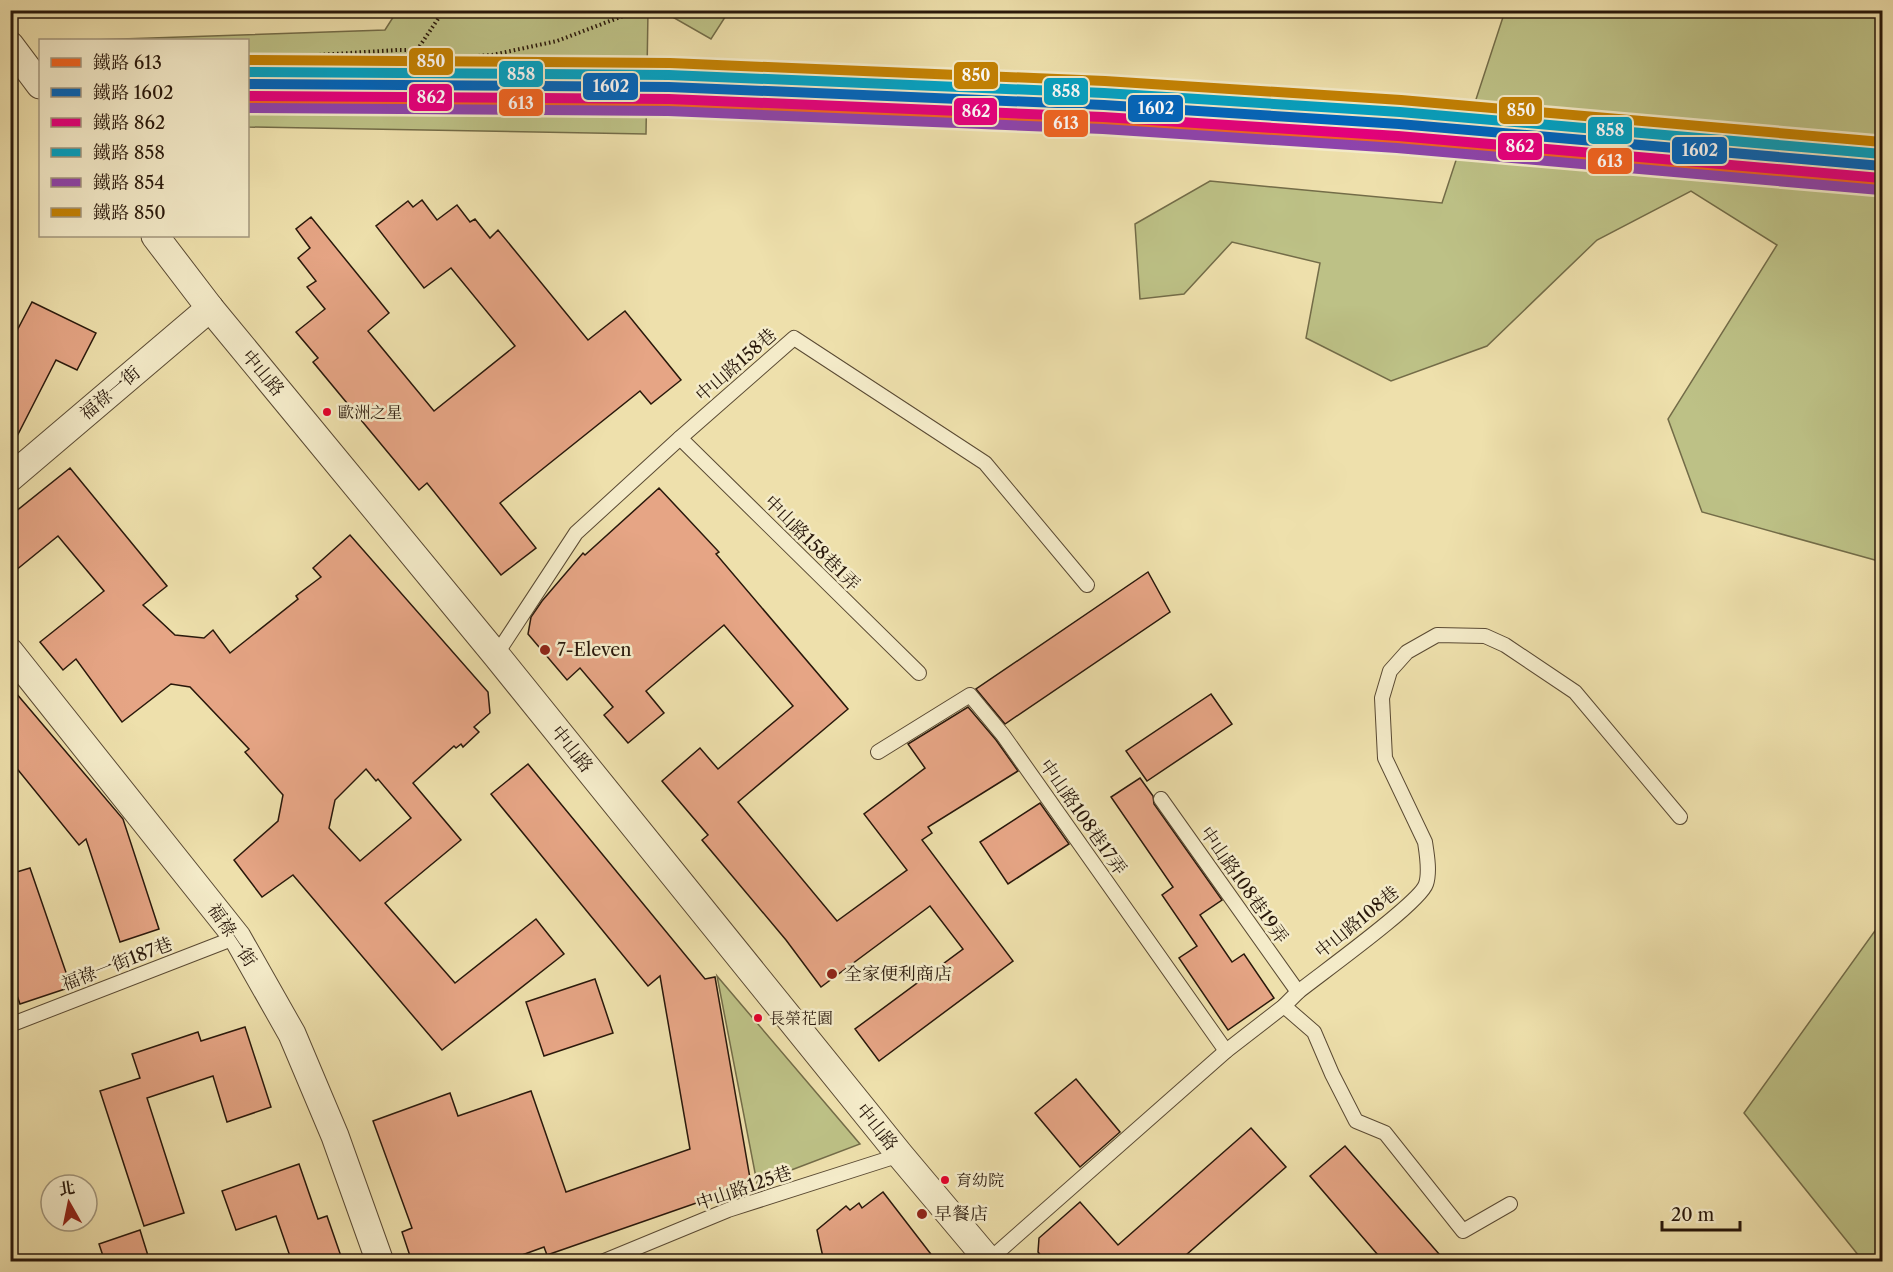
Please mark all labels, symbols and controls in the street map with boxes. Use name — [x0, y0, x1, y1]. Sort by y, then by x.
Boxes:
legend — [39, 39, 249, 237]
line badge: 850 — [408, 47, 454, 76]
text: 850 — [417, 51, 445, 71]
text: 鐵路 613 — [93, 52, 162, 74]
line badge: 858 — [498, 60, 544, 88]
line badge: 850 — [953, 61, 999, 90]
text: 858 — [507, 64, 535, 84]
text: 850 — [962, 65, 990, 85]
line badge: 1602 — [582, 72, 639, 101]
text: 1602 — [593, 76, 629, 96]
line badge: 858 — [1043, 77, 1089, 106]
text: 858 — [1052, 81, 1080, 101]
text: 鐵路 1602 — [93, 82, 174, 104]
line badge: 862 — [408, 83, 453, 112]
text: 862 — [417, 87, 445, 107]
line badge: 613 — [498, 88, 544, 117]
text: 613 — [508, 93, 534, 113]
line badge: 1602 — [1127, 94, 1184, 123]
line badge: 850 — [1498, 96, 1543, 125]
line badge: 862 — [953, 97, 998, 126]
text: 1602 — [1138, 98, 1174, 118]
text: 850 — [1507, 100, 1535, 120]
text: 862 — [962, 101, 990, 121]
line badge: 613 — [1043, 109, 1089, 138]
text: 鐵路 862 — [93, 112, 165, 134]
text: 613 — [1053, 113, 1079, 133]
line badge: 858 — [1587, 116, 1633, 145]
text: 858 — [1596, 120, 1624, 140]
line badge: 862 — [1497, 132, 1543, 161]
text: 862 — [1506, 136, 1534, 156]
line badge: 1602 — [1671, 136, 1728, 165]
text: 1602 — [1682, 140, 1718, 160]
text: 鐵路 858 — [93, 142, 165, 164]
line badge: 613 — [1587, 147, 1633, 175]
text: 613 — [1597, 151, 1623, 171]
text: 鐵路 854 — [93, 172, 165, 194]
text: 鐵路 850 — [93, 202, 166, 224]
street label: 中山路158巷 — [691, 324, 781, 406]
street label: 中山路 — [237, 345, 289, 401]
street label: 福祿一街 — [75, 361, 145, 425]
place label: 歐洲之星 — [338, 402, 402, 422]
marker: 歐洲之星 — [321, 406, 333, 418]
street label: 中山路158巷1弄 — [760, 491, 864, 595]
place label: 7-Eleven — [557, 639, 632, 661]
marker: 7-Eleven — [538, 643, 552, 657]
street label: 中山路 — [546, 721, 598, 777]
street label: 中山路108巷17弄 — [1035, 755, 1131, 879]
street label: 中山路108巷19弄 — [1195, 822, 1293, 948]
street label: 中山路108巷 — [1311, 881, 1403, 963]
street label: 福祿一街 — [203, 899, 261, 971]
street label: 福祿一街187巷 — [58, 933, 176, 995]
place label: 全家便利商店 — [844, 963, 952, 985]
marker: 全家便利商店 — [825, 967, 839, 981]
place label: 長榮花園 — [769, 1008, 833, 1028]
marker: 長榮花園 — [752, 1012, 764, 1024]
street label: 中山路 — [851, 1099, 903, 1155]
street label: 中山路125巷 — [693, 1161, 795, 1215]
place label: 育幼院 — [956, 1170, 1004, 1190]
north arrow — [39, 1173, 99, 1233]
marker: 育幼院 — [939, 1174, 951, 1186]
text: 北 — [57, 1177, 76, 1199]
scale bar — [1662, 1194, 1740, 1232]
place label: 早餐店 — [934, 1203, 988, 1225]
text: 20 m — [1671, 1204, 1715, 1226]
marker: 早餐店 — [915, 1207, 929, 1221]

